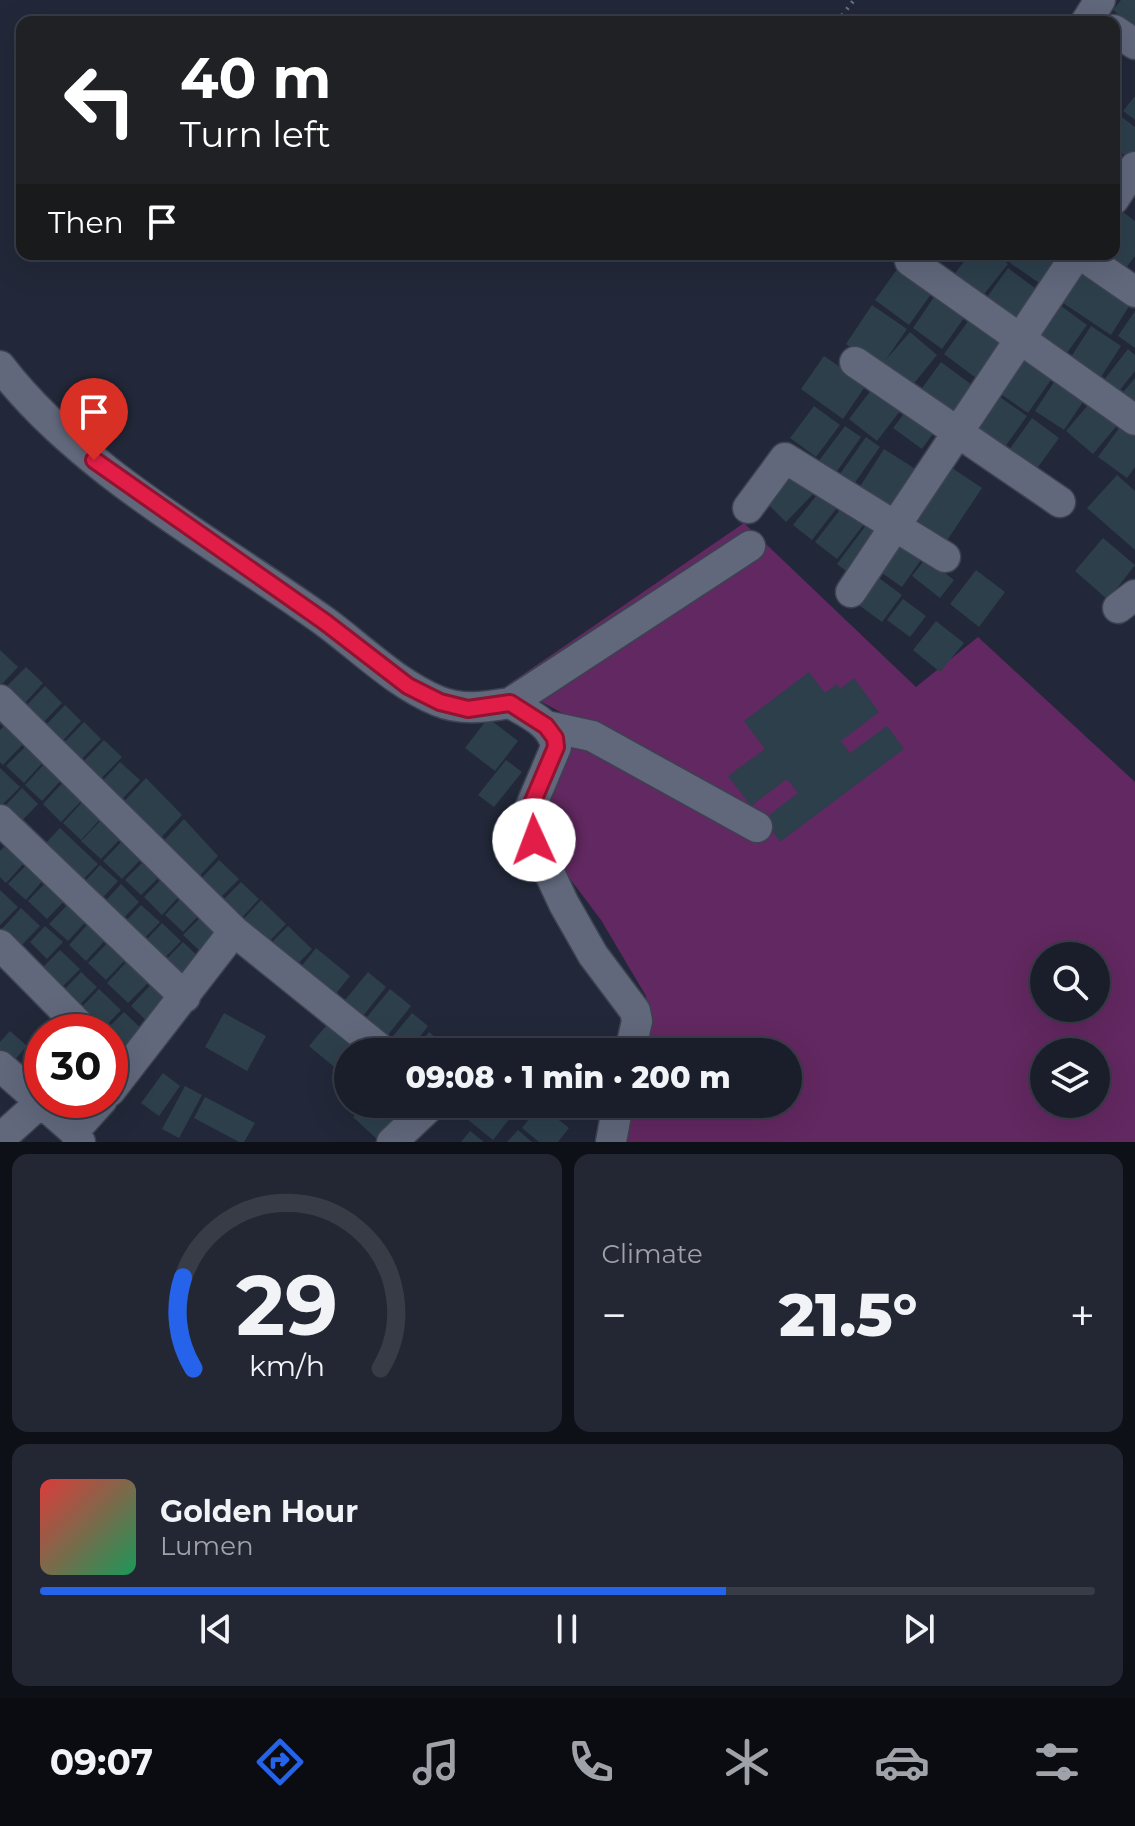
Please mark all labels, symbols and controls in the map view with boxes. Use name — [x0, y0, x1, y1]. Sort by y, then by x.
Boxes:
text: 40 m — [180, 44, 331, 112]
icon: left — [48, 48, 152, 152]
text: Turn left — [180, 112, 331, 156]
icon: arrive — [140, 200, 184, 244]
text: Then — [48, 204, 124, 241]
pin — [60, 378, 128, 460]
icon: arrive — [72, 390, 116, 434]
position arrow — [492, 798, 576, 882]
map controls — [1030, 942, 1110, 1118]
button: search — [1030, 942, 1110, 1022]
speed limit sign: 30 — [24, 1014, 128, 1118]
button: layers — [1030, 1038, 1110, 1118]
text: 09:08 · 1 min · 200 m — [405, 1059, 731, 1096]
text: Climate — [602, 1238, 703, 1270]
text: 29 — [236, 1254, 338, 1356]
text: 21.5° — [779, 1278, 917, 1351]
text: − — [602, 1288, 627, 1342]
text: + — [1070, 1288, 1095, 1342]
text: km/h — [249, 1348, 325, 1383]
text: Golden Hour — [160, 1493, 358, 1530]
text: Lumen — [160, 1530, 253, 1562]
icon: previous — [194, 1607, 238, 1651]
icon: pause — [545, 1607, 589, 1651]
icon: next — [897, 1607, 941, 1651]
icon: directions — [252, 1734, 308, 1790]
icon: music — [408, 1734, 464, 1790]
icon: phone — [563, 1734, 619, 1790]
icon: climate — [719, 1734, 775, 1790]
icon: car — [874, 1734, 930, 1790]
icon: filters — [1029, 1734, 1085, 1790]
text: 09:07 — [50, 1740, 153, 1784]

